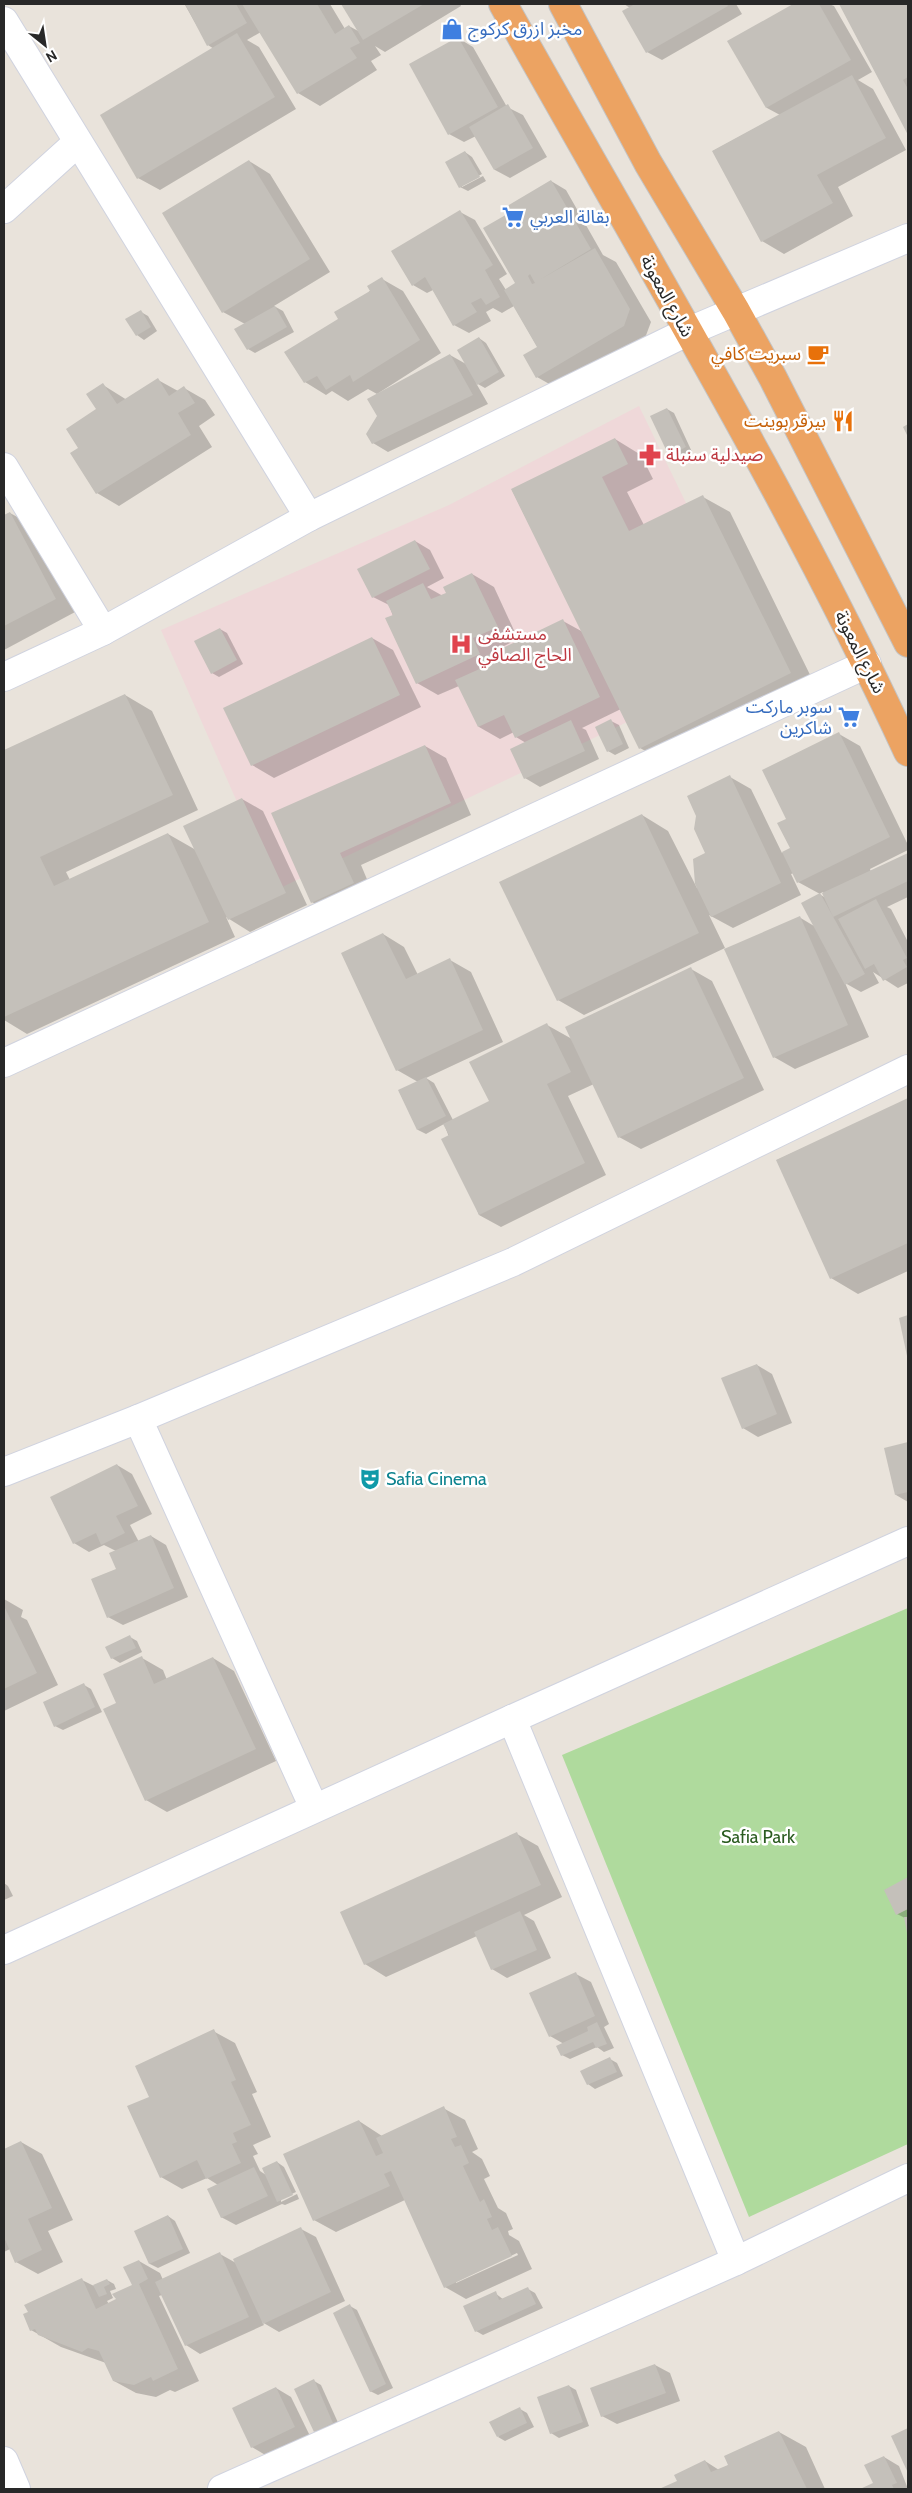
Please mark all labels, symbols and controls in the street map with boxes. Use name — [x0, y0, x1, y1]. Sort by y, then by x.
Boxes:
shop icon: مخبز ازرق كركوج — [439, 16, 465, 42]
place label: مخبز ازرق كركوج — [468, 18, 582, 42]
north arrow — [20, 20, 70, 70]
text: N — [43, 46, 60, 67]
supermarket icon: بقالة العربي — [500, 204, 526, 230]
place label: بقالة العربي — [530, 206, 610, 230]
street label: شارع المعونة — [633, 251, 698, 342]
cafe icon: سبريت كافي — [805, 341, 831, 367]
place label: سبريت كافي — [711, 343, 801, 367]
restaurant icon: بيرقر بوينت — [830, 408, 856, 434]
place label: بيرقر بوينت — [744, 410, 826, 432]
pharmacy icon: صيدلية سنبلة — [637, 442, 663, 468]
place label: صيدلية سنبلة — [666, 444, 763, 466]
street label: شارع المعونة — [827, 607, 890, 698]
place label: مستشفى الحاج الصافي — [478, 623, 572, 668]
hospital icon: مستشفى الحاج الصافي — [448, 631, 474, 657]
place label: سوبر ماركت شاكرين — [746, 696, 832, 739]
supermarket icon: سوبر ماركت شاكرين — [836, 704, 862, 730]
theatre icon: Safia Cinema — [357, 1466, 383, 1492]
place label: Safia Cinema — [386, 1468, 487, 1490]
park label: Safia Park — [721, 1826, 796, 1848]

